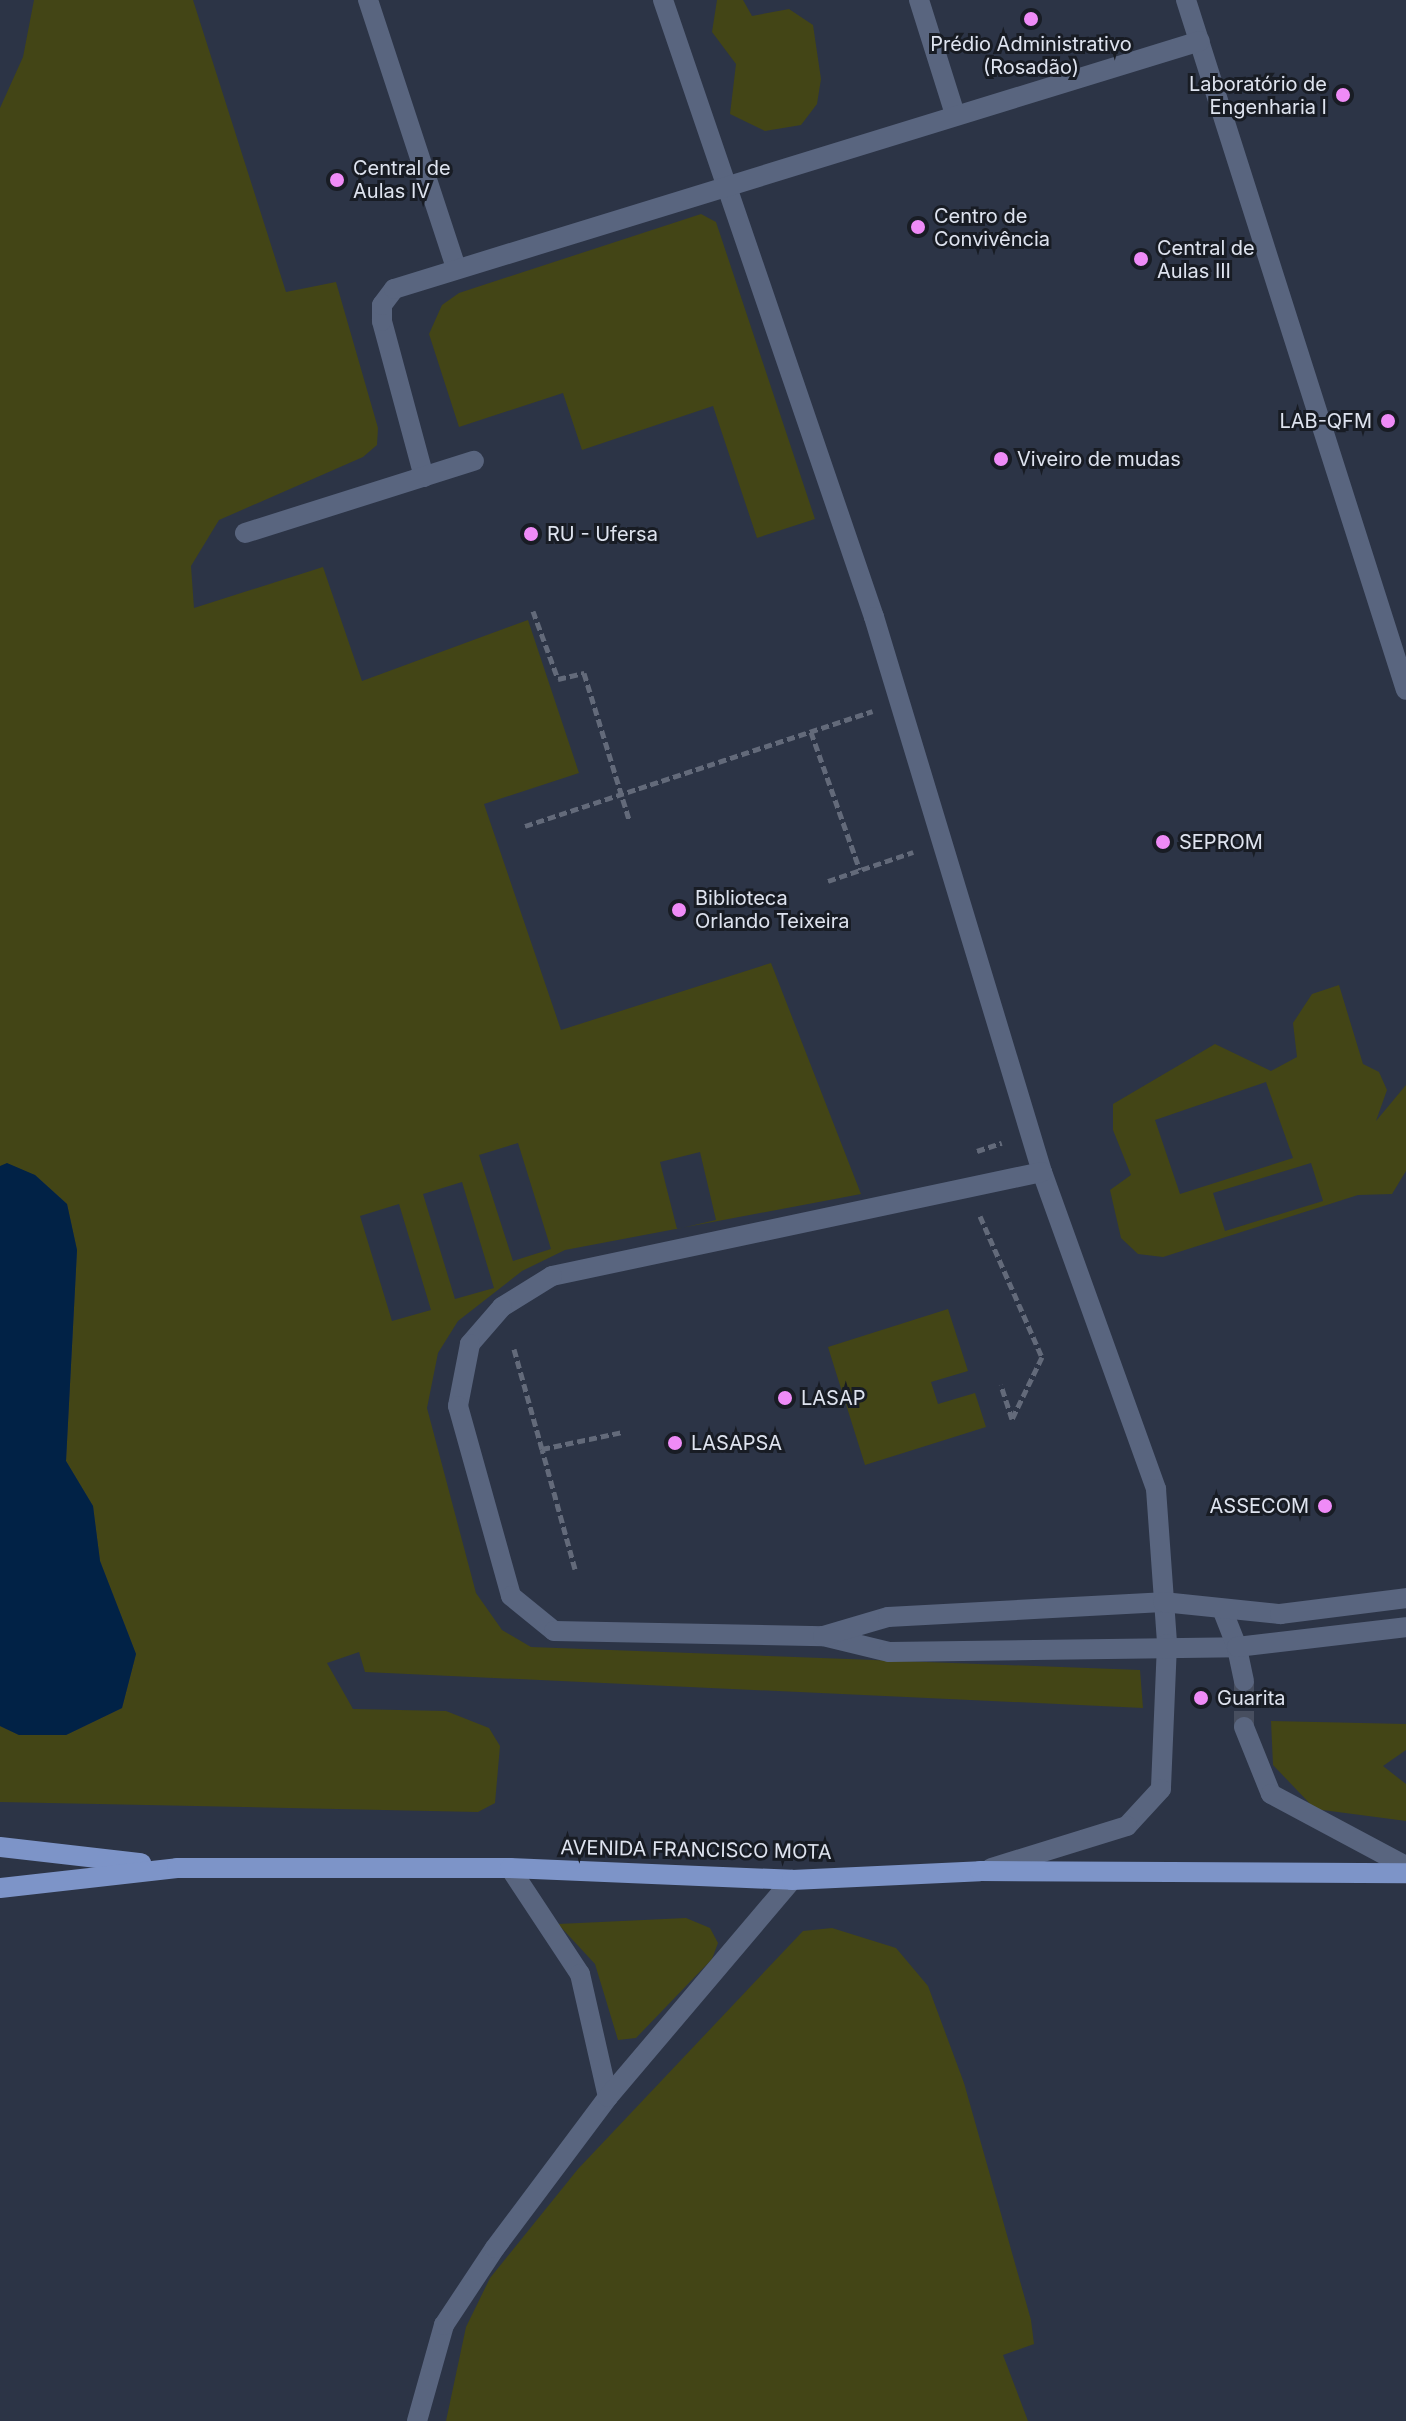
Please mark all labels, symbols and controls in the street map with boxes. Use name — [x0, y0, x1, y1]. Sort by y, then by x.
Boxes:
marker: Prédio Administrativo (Rosadão) — [1022, 10, 1040, 28]
place label: Prédio Administrativo (Rosadão) — [930, 32, 1132, 79]
place label: Laboratório de Engenharia I — [1189, 72, 1327, 119]
marker: Laboratório de Engenharia I — [1334, 86, 1352, 104]
place label: Central de Aulas IV — [353, 156, 451, 203]
marker: Central de Aulas IV — [328, 171, 346, 189]
place label: Centro de Convivência — [934, 204, 1050, 251]
marker: Centro de Convivência — [909, 218, 927, 236]
place label: Central de Aulas III — [1157, 236, 1255, 283]
marker: Central de Aulas III — [1132, 250, 1150, 268]
place label: LAB-QFM — [1279, 409, 1372, 433]
marker: LAB-QFM — [1379, 412, 1397, 430]
place label: Viveiro de mudas — [1017, 447, 1181, 471]
marker: Viveiro de mudas — [992, 450, 1010, 468]
place label: RU - Ufersa — [547, 522, 658, 546]
marker: RU - Ufersa — [522, 525, 540, 543]
place label: SEPROM — [1179, 830, 1263, 854]
marker: SEPROM — [1154, 833, 1172, 851]
place label: Biblioteca Orlando Teixeira — [695, 886, 849, 933]
marker: Biblioteca Orlando Teixeira — [670, 901, 688, 919]
place label: LASAP — [801, 1386, 866, 1410]
marker: LASAP — [776, 1389, 794, 1407]
place label: LASAPSA — [691, 1431, 782, 1455]
marker: LASAPSA — [666, 1434, 684, 1452]
place label: ASSECOM — [1210, 1494, 1309, 1518]
marker: ASSECOM — [1316, 1497, 1334, 1515]
place label: Guarita — [1217, 1686, 1286, 1710]
marker: Guarita — [1192, 1689, 1210, 1707]
street label: AVENIDA FRANCISCO MOTA — [560, 1836, 832, 1864]

